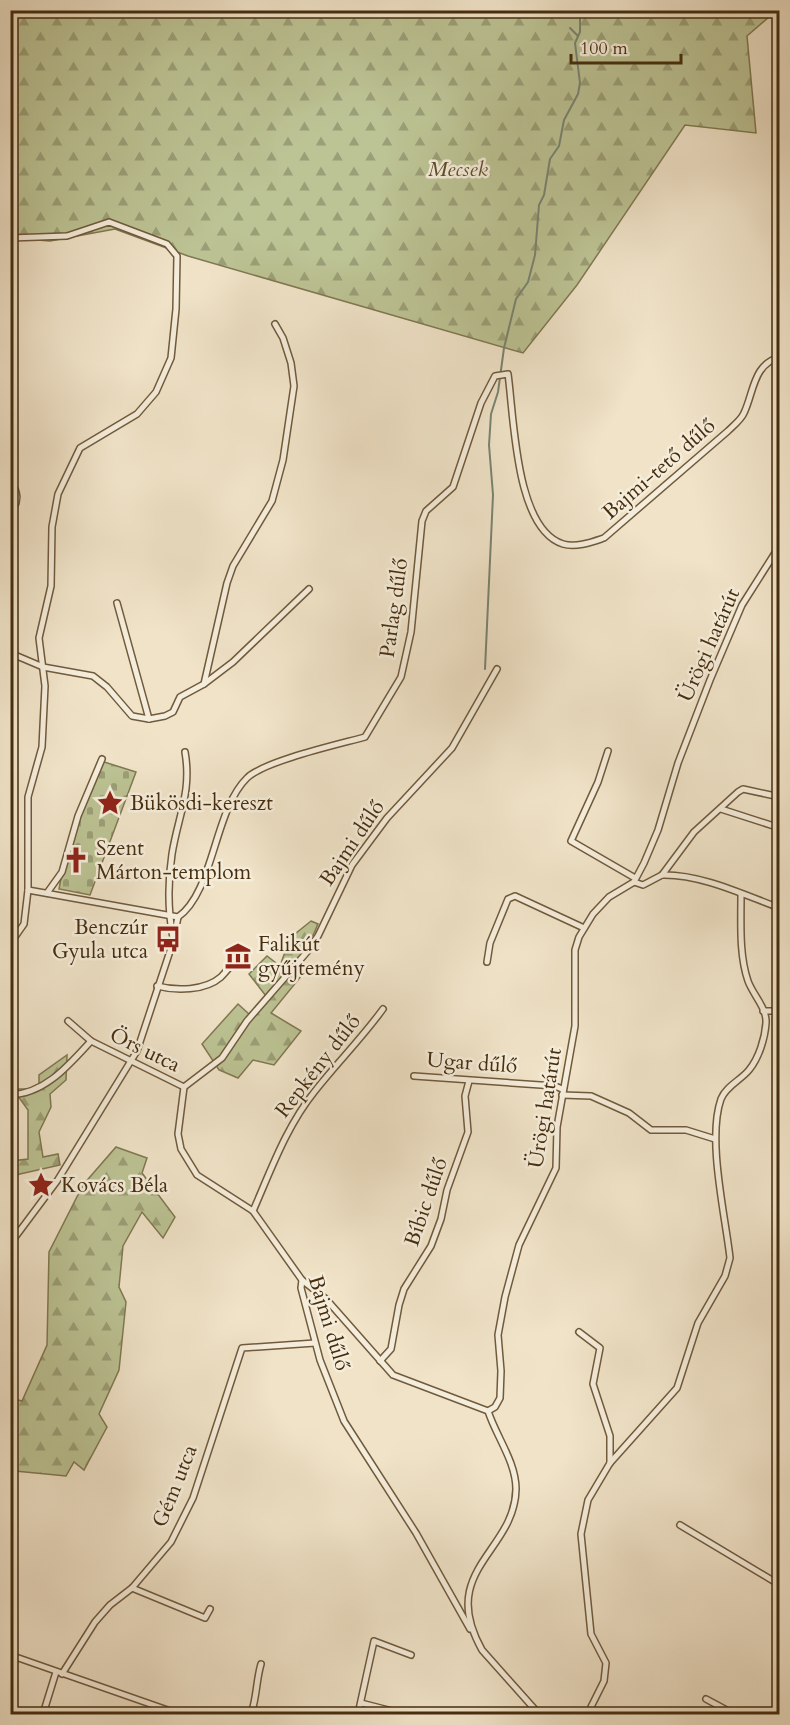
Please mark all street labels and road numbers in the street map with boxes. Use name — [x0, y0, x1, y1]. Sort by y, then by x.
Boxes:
street label: Bajmi-tető dűlő — [596, 412, 722, 526]
street label: Parlag dűlő — [373, 556, 415, 660]
street label: Ürögi határút — [671, 583, 747, 706]
street label: Bajmi dűlő — [313, 794, 391, 892]
street label: Repkény dűlő — [268, 1008, 368, 1124]
street label: Örs utca — [105, 1020, 185, 1080]
street label: Ugar dűlő — [426, 1045, 518, 1081]
street label: Ürögi határút — [521, 1045, 569, 1170]
street label: Bíbic dűlő — [397, 1154, 455, 1250]
street label: Bajmi dűlő — [301, 1272, 357, 1374]
street label: Gém utca — [145, 1441, 205, 1531]

